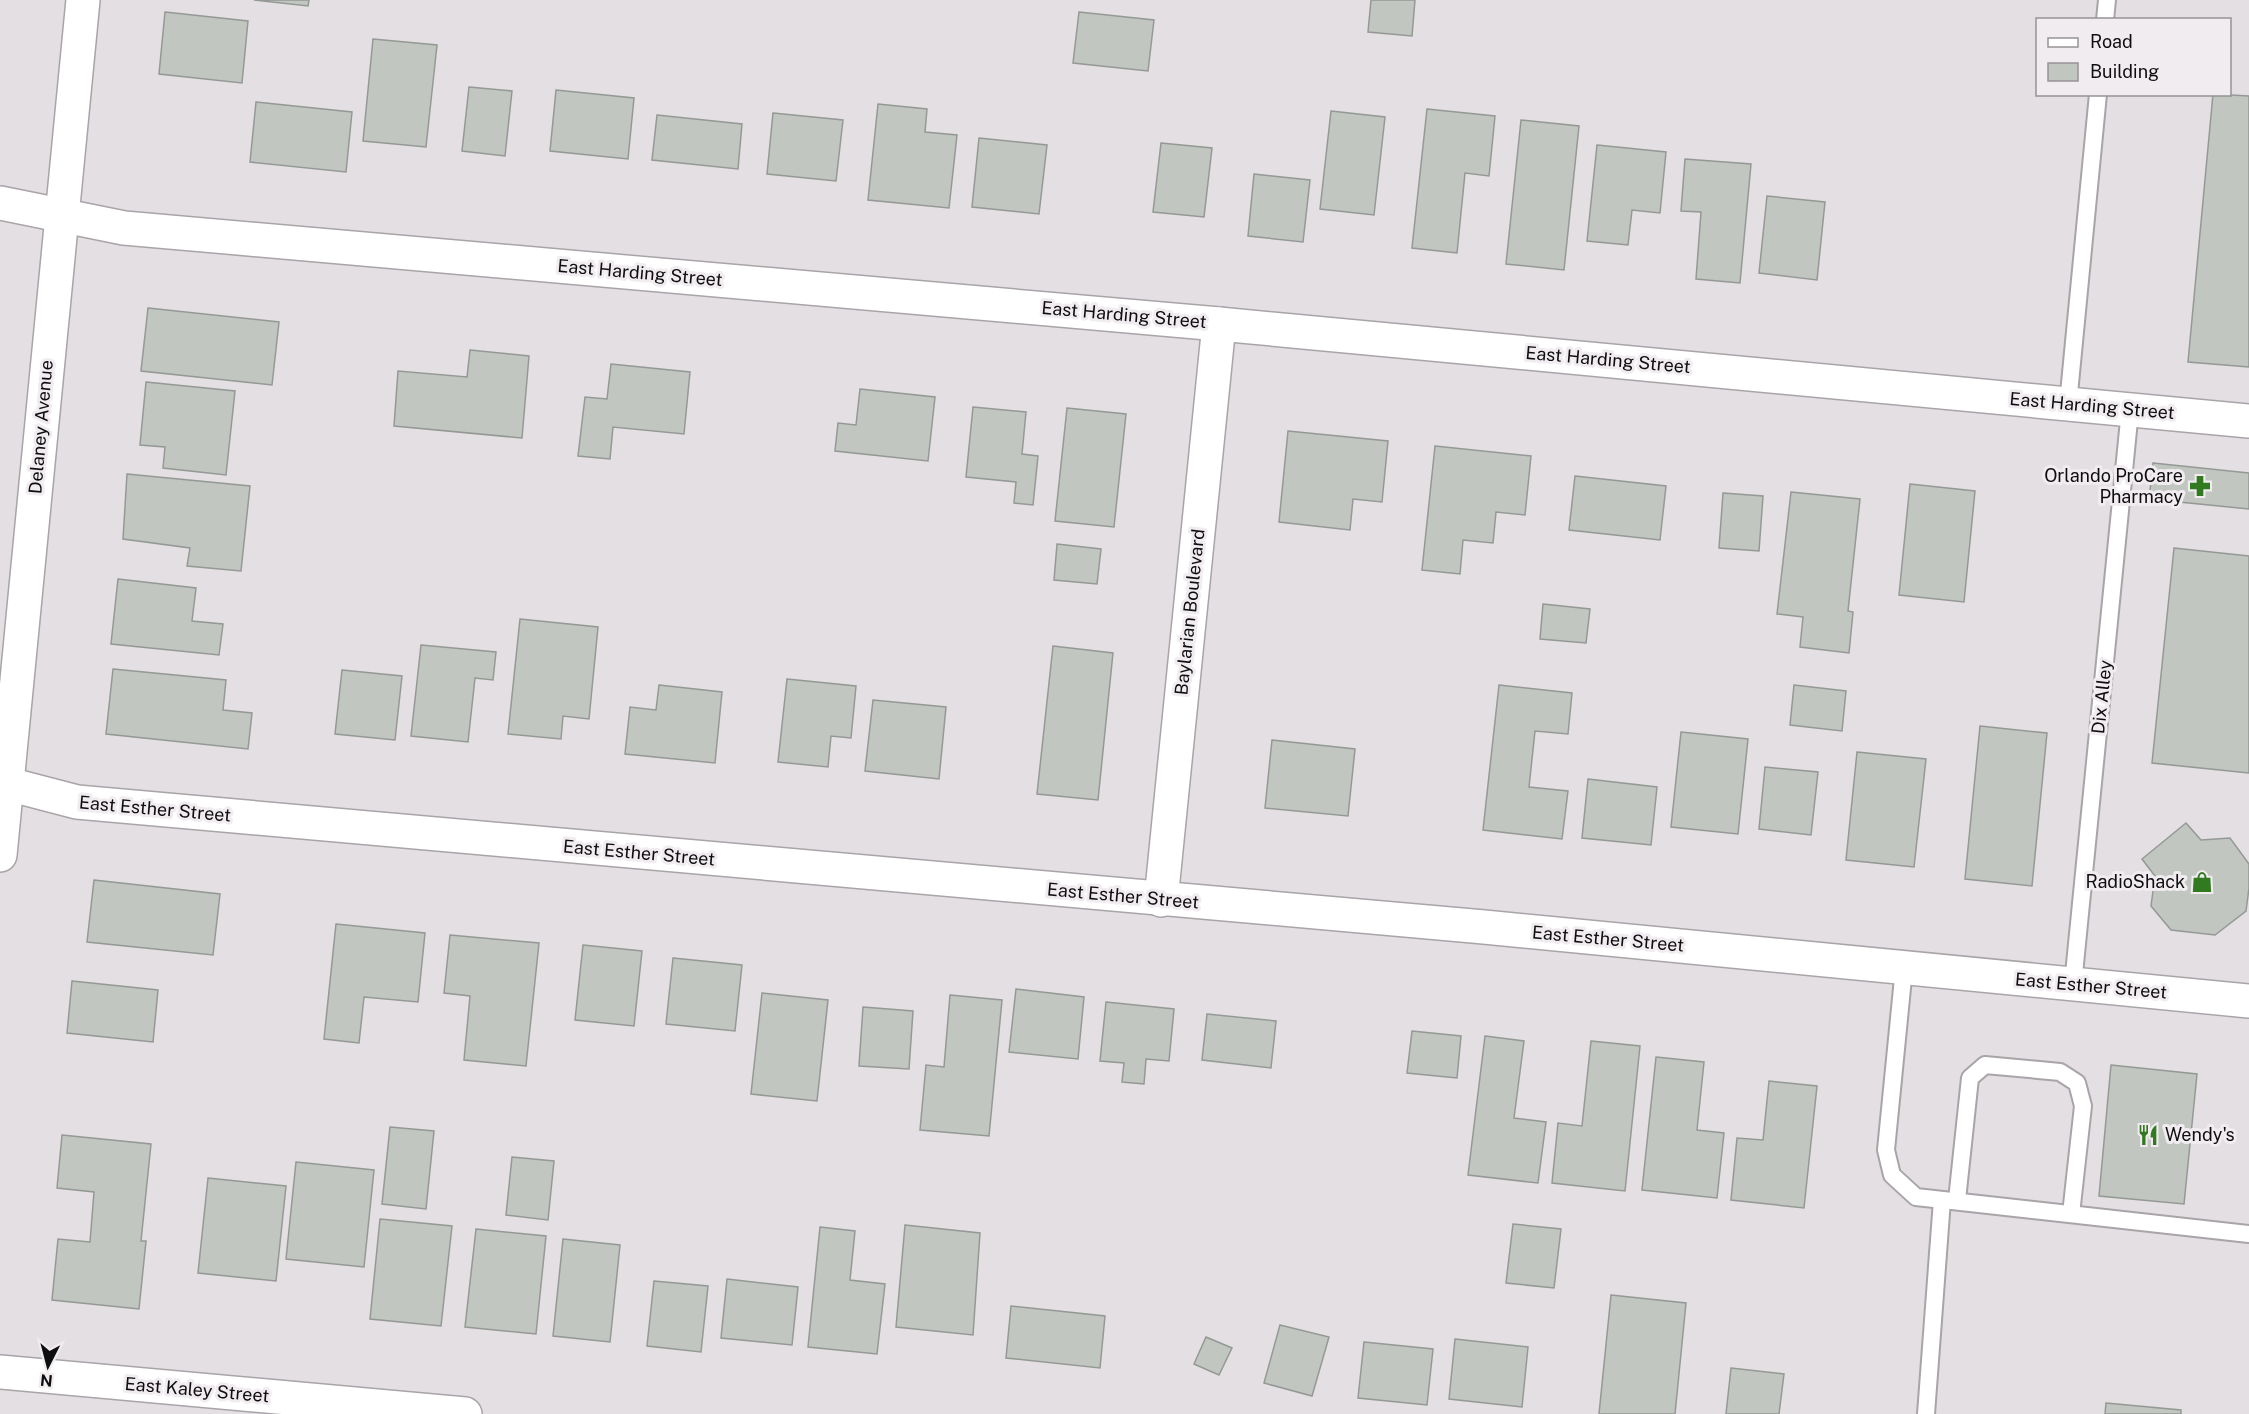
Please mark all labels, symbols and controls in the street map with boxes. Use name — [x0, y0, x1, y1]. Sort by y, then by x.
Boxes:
legend — [2036, 18, 2231, 96]
text: Road — [2090, 31, 2133, 52]
text: Building — [2090, 61, 2159, 82]
street label: East Harding Street — [557, 255, 724, 290]
street label: East Harding Street — [1041, 297, 1208, 332]
street label: East Harding Street — [1525, 342, 1692, 377]
street label: Delaney Avenue — [24, 359, 57, 495]
street label: East Harding Street — [2009, 388, 2176, 423]
place label: Orlando ProCare Pharmacy — [2044, 465, 2183, 507]
pharmacy icon: Orlando ProCare Pharmacy — [2188, 474, 2212, 498]
street label: Baylarian Boulevard — [1170, 528, 1209, 696]
street label: Dix Alley — [2087, 659, 2116, 735]
street label: East Esther Street — [78, 791, 232, 826]
street label: East Esther Street — [562, 835, 716, 870]
shop icon: RadioShack — [2190, 870, 2214, 894]
place label: RadioShack — [2085, 871, 2185, 892]
street label: East Esther Street — [1046, 878, 1200, 913]
street label: East Esther Street — [1531, 921, 1685, 956]
street label: East Esther Street — [2014, 968, 2168, 1003]
restaurant icon: Wendy's — [2136, 1123, 2160, 1147]
place label: Wendy's — [2165, 1124, 2235, 1145]
north arrow — [18, 1336, 78, 1396]
text: N — [39, 1370, 54, 1391]
street label: East Kaley Street — [124, 1373, 270, 1406]

